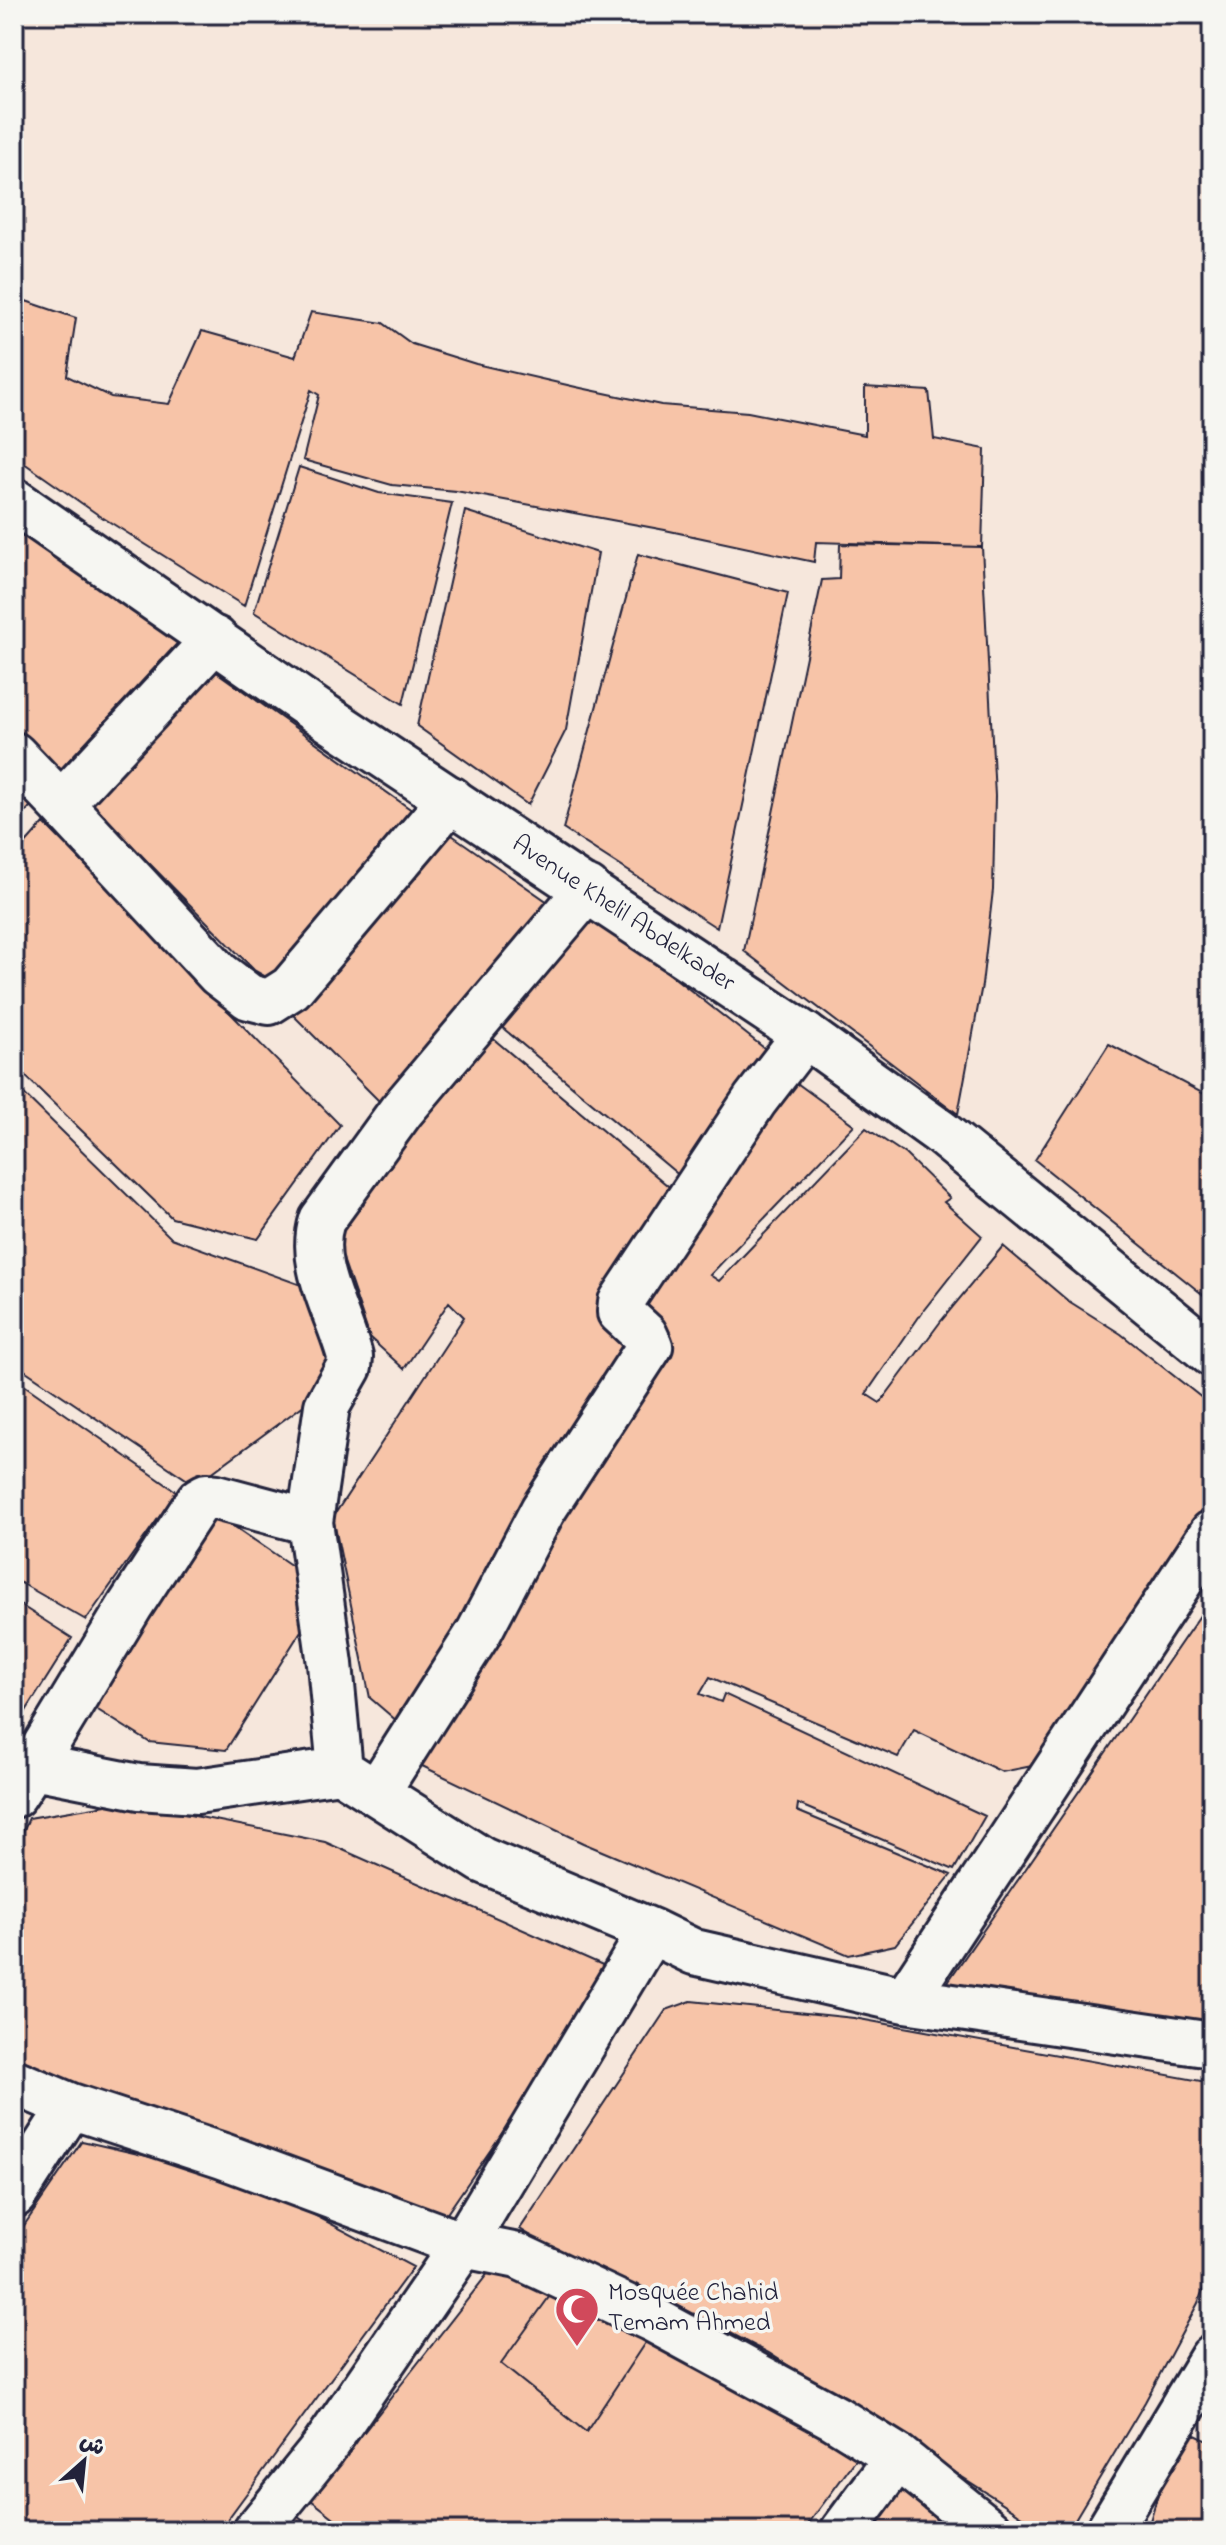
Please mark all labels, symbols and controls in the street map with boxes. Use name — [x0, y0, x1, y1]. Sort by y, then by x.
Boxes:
street label: Avenue Khelil Abdelkader — [504, 826, 743, 1003]
place label: Mosquée Chahid Temam Ahmed — [608, 2275, 779, 2343]
mosque icon: Mosquée Chahid Temam Ahmed — [553, 2285, 601, 2348]
north arrow — [44, 2421, 124, 2501]
text: ش — [74, 2426, 110, 2466]

